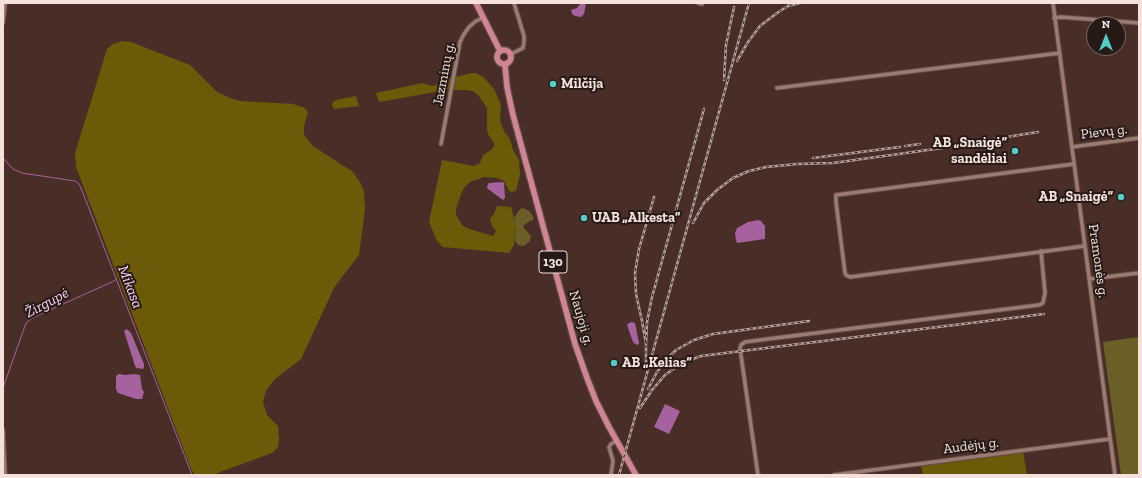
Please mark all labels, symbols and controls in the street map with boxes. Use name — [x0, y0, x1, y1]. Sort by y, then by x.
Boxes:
north arrow — [1086, 16, 1126, 56]
text: N — [1102, 18, 1110, 31]
street label: Jazminų g. — [430, 41, 458, 107]
place label: Milčija — [561, 76, 603, 92]
marker: Milčija — [548, 79, 558, 89]
street label: Pievų g. — [1080, 121, 1128, 143]
place label: AB „Snaigė“ sandėliai — [933, 135, 1007, 168]
marker: AB „Snaigė“ sandėliai — [1010, 146, 1020, 156]
place label: AB „Snaigė“ — [1039, 189, 1113, 205]
marker: AB „Snaigė“ — [1116, 192, 1126, 202]
place label: UAB „Alkesta“ — [592, 210, 680, 226]
marker: UAB „Alkesta“ — [579, 213, 589, 223]
street label: Pramonės g. — [1085, 223, 1111, 299]
road number: 130 — [539, 251, 567, 273]
water label: Mikasa — [114, 263, 146, 311]
water label: Žirgupė — [22, 284, 72, 322]
street label: Naujoji g. — [565, 289, 597, 347]
place label: AB „Kelias“ — [622, 355, 692, 371]
marker: AB „Kelias“ — [609, 358, 619, 368]
street label: Audėjų g. — [942, 434, 1000, 458]

